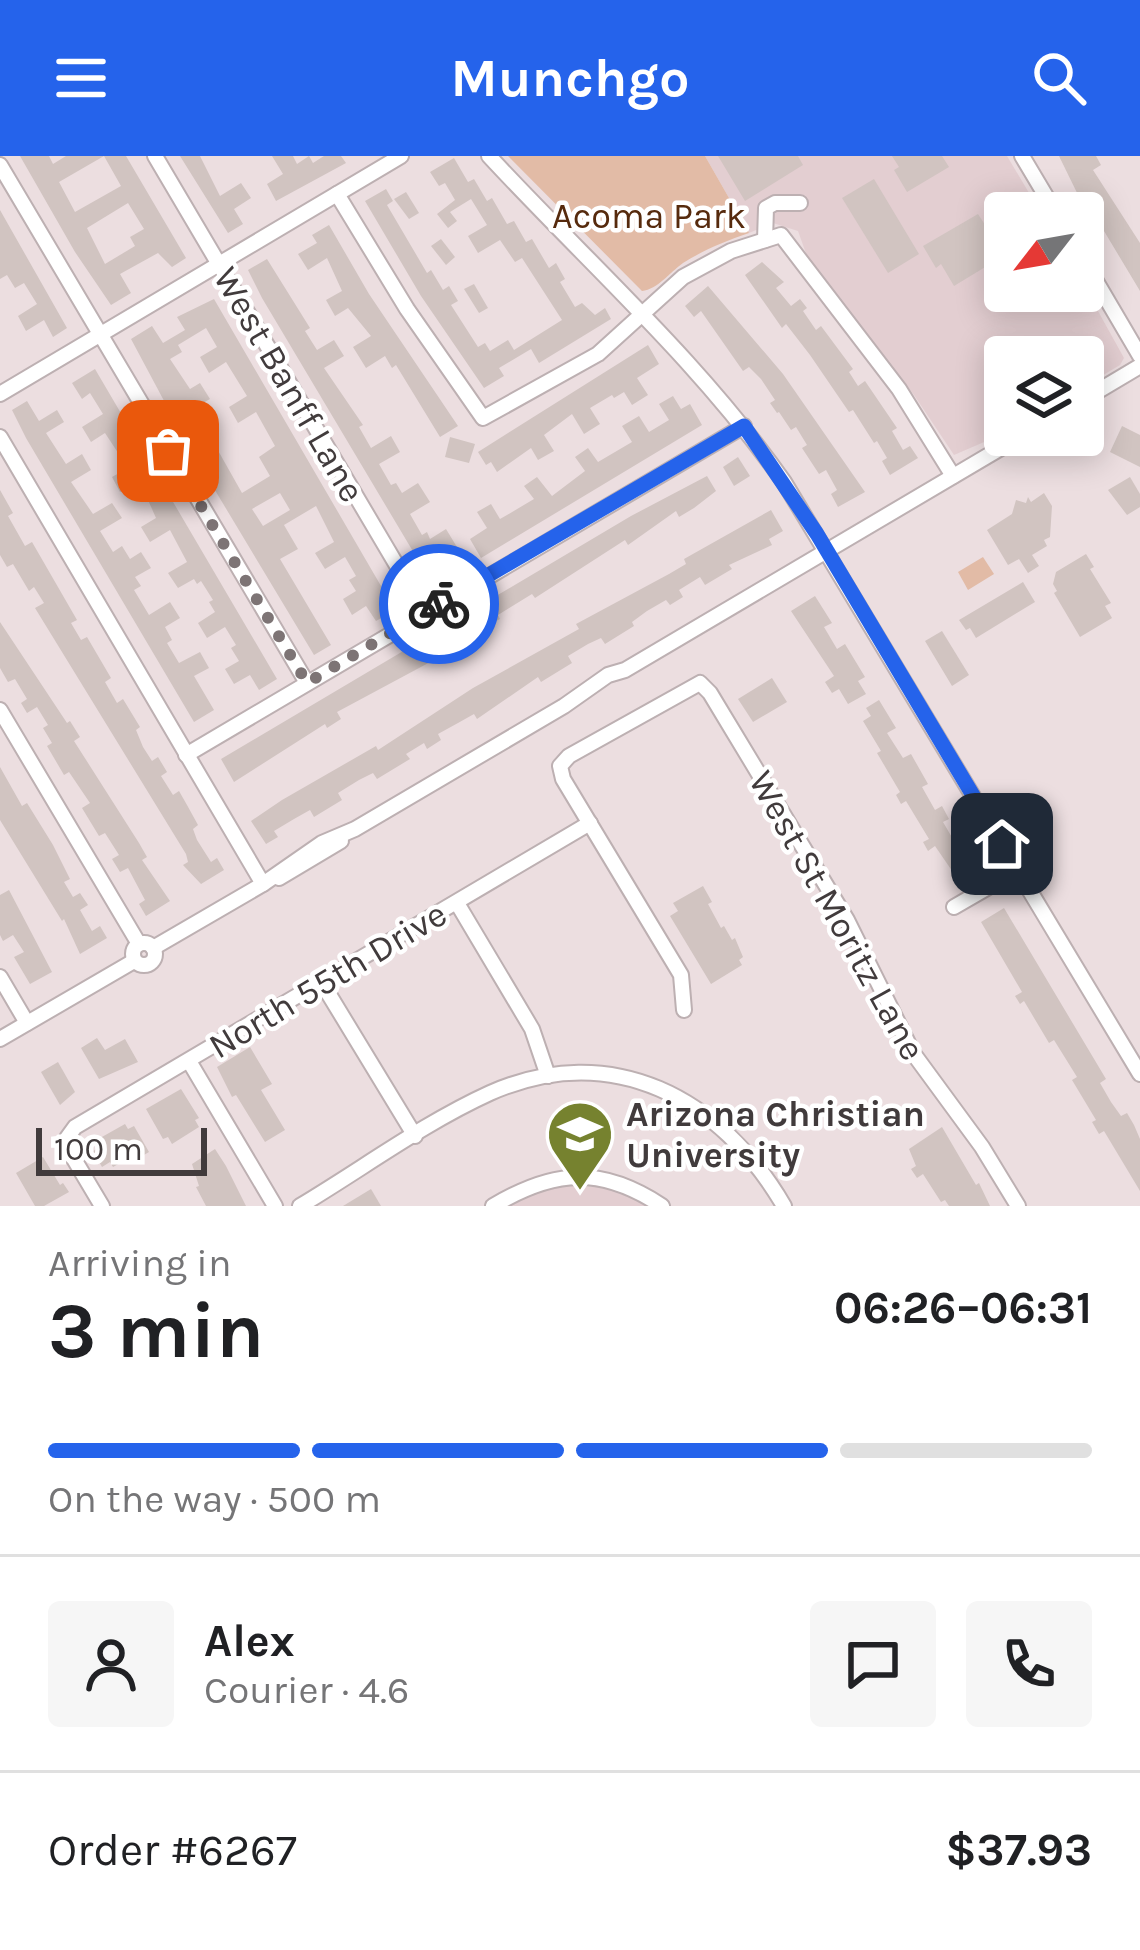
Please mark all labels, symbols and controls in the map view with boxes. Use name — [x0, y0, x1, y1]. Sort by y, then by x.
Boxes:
icon: menu — [48, 45, 114, 111]
icon: search — [1026, 45, 1092, 111]
text: Munchgo — [451, 46, 689, 110]
north arrow — [984, 192, 1104, 312]
map controls — [984, 192, 1104, 456]
park label: Acoma Park — [552, 195, 746, 237]
street label: West Banff Lane — [205, 259, 373, 510]
button: layers — [984, 336, 1104, 456]
pin — [117, 400, 219, 502]
icon: bag — [135, 418, 201, 484]
courier — [379, 544, 499, 664]
icon: bike — [406, 571, 472, 637]
street label: West St Moritz Lane — [740, 763, 934, 1067]
pin — [951, 793, 1053, 895]
icon: home — [969, 811, 1035, 877]
street label: North 55th Drive — [201, 892, 454, 1067]
place label: Arizona Christian University — [626, 1093, 925, 1177]
school or university icon: Arizona Christian University — [545, 1099, 615, 1193]
scale bar — [36, 1122, 207, 1175]
text: 100 m — [54, 1130, 143, 1168]
text: Arriving in — [48, 1240, 231, 1286]
text: 06:26–06:31 — [834, 1282, 1092, 1334]
text: 3 min — [48, 1285, 264, 1377]
text: On the way · 500 m — [48, 1476, 381, 1522]
button: person — [48, 1601, 174, 1727]
button: chat — [810, 1601, 936, 1727]
button: phone — [966, 1601, 1092, 1727]
text: Alex — [204, 1615, 295, 1667]
text: Courier · 4.6 — [204, 1667, 409, 1713]
text: Order #6267 — [48, 1824, 297, 1876]
text: $37.93 — [946, 1824, 1092, 1876]

